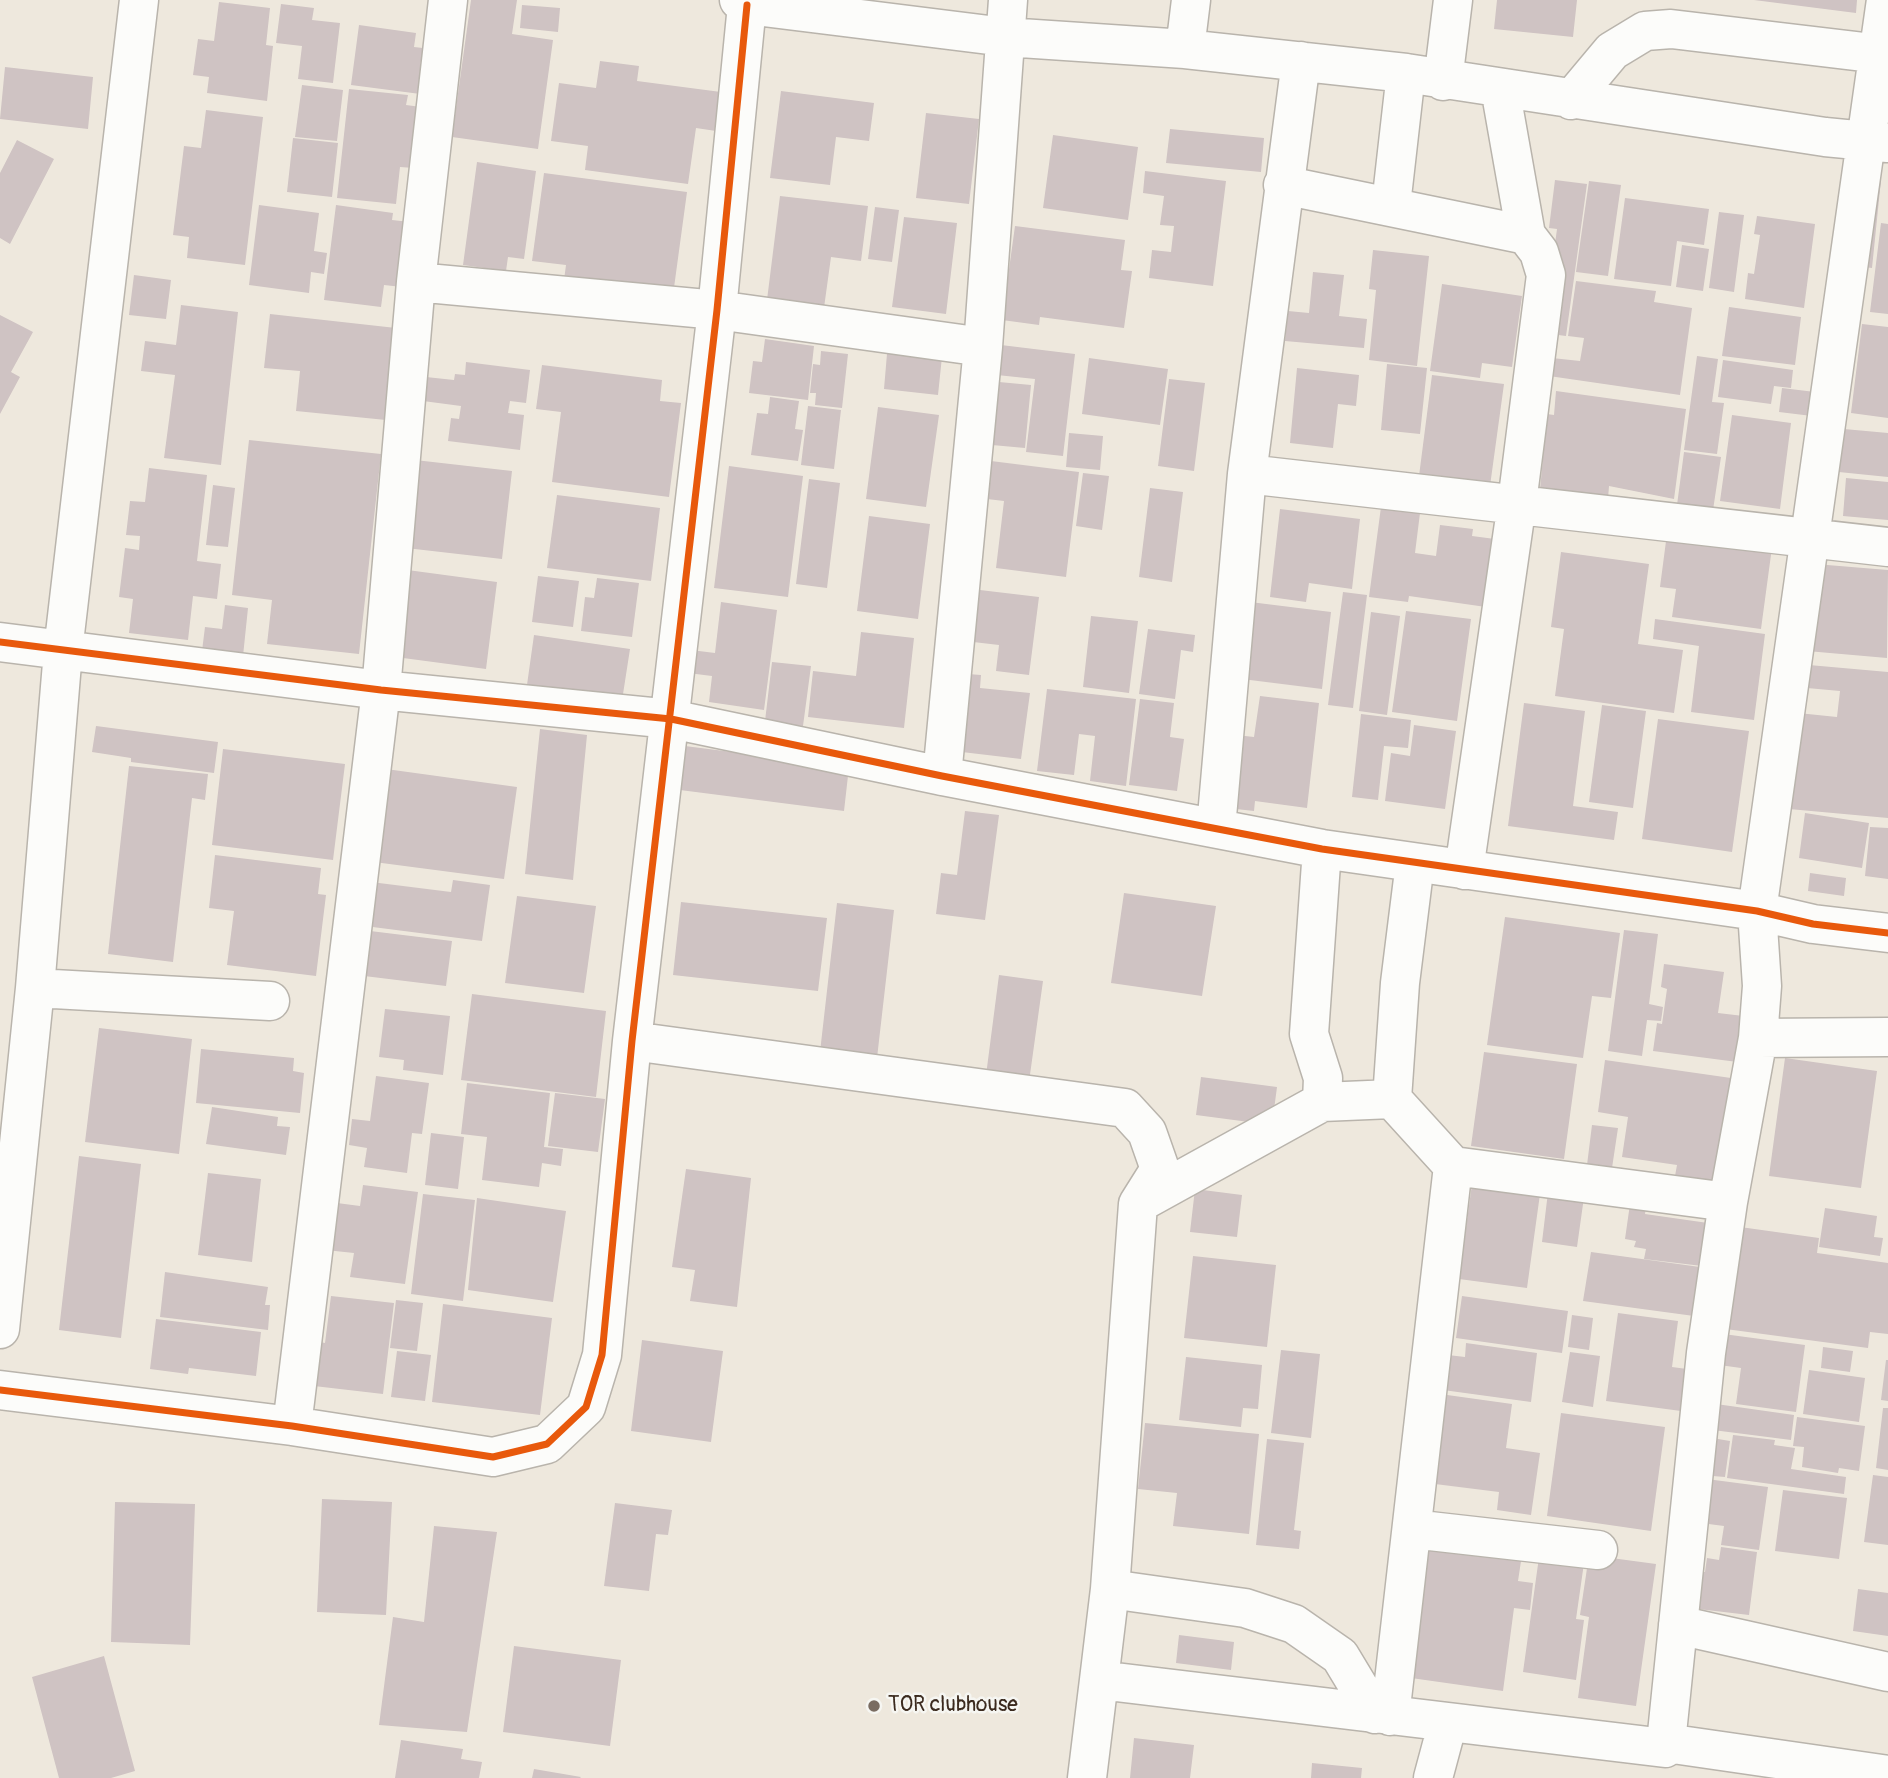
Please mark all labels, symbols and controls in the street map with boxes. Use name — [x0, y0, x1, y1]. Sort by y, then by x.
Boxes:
place label: TOR clubhouse — [888, 1693, 1018, 1719]
marker: TOR clubhouse — [866, 1698, 882, 1714]

